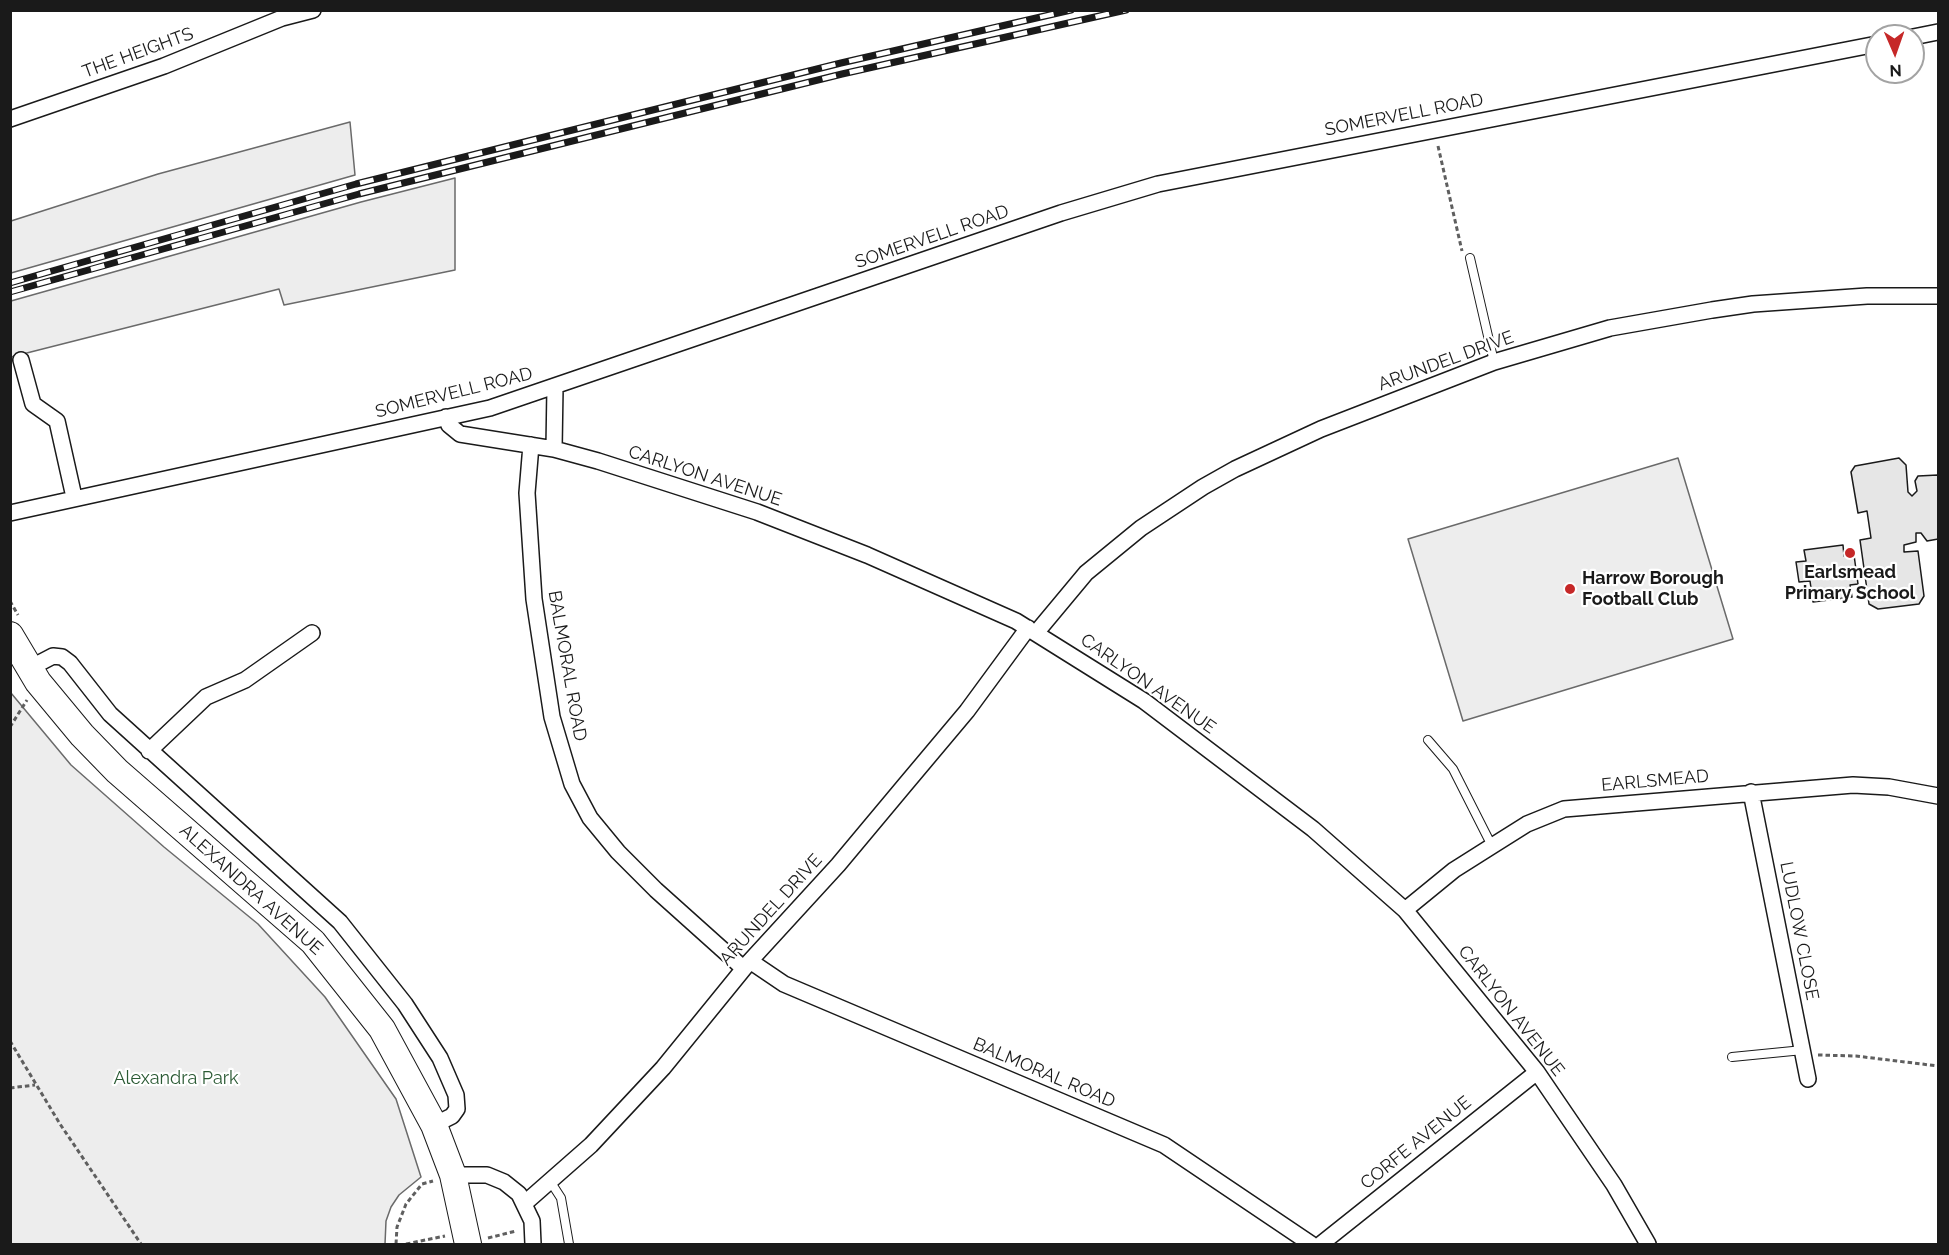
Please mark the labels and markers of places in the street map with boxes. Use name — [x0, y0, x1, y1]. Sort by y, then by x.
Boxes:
marker: Earlsmead Primary School — [1843, 546, 1857, 560]
place label: Earlsmead Primary School — [1785, 562, 1915, 604]
place label: Harrow Borough Football Club — [1582, 568, 1724, 610]
marker: Harrow Borough Football Club — [1563, 582, 1577, 596]

